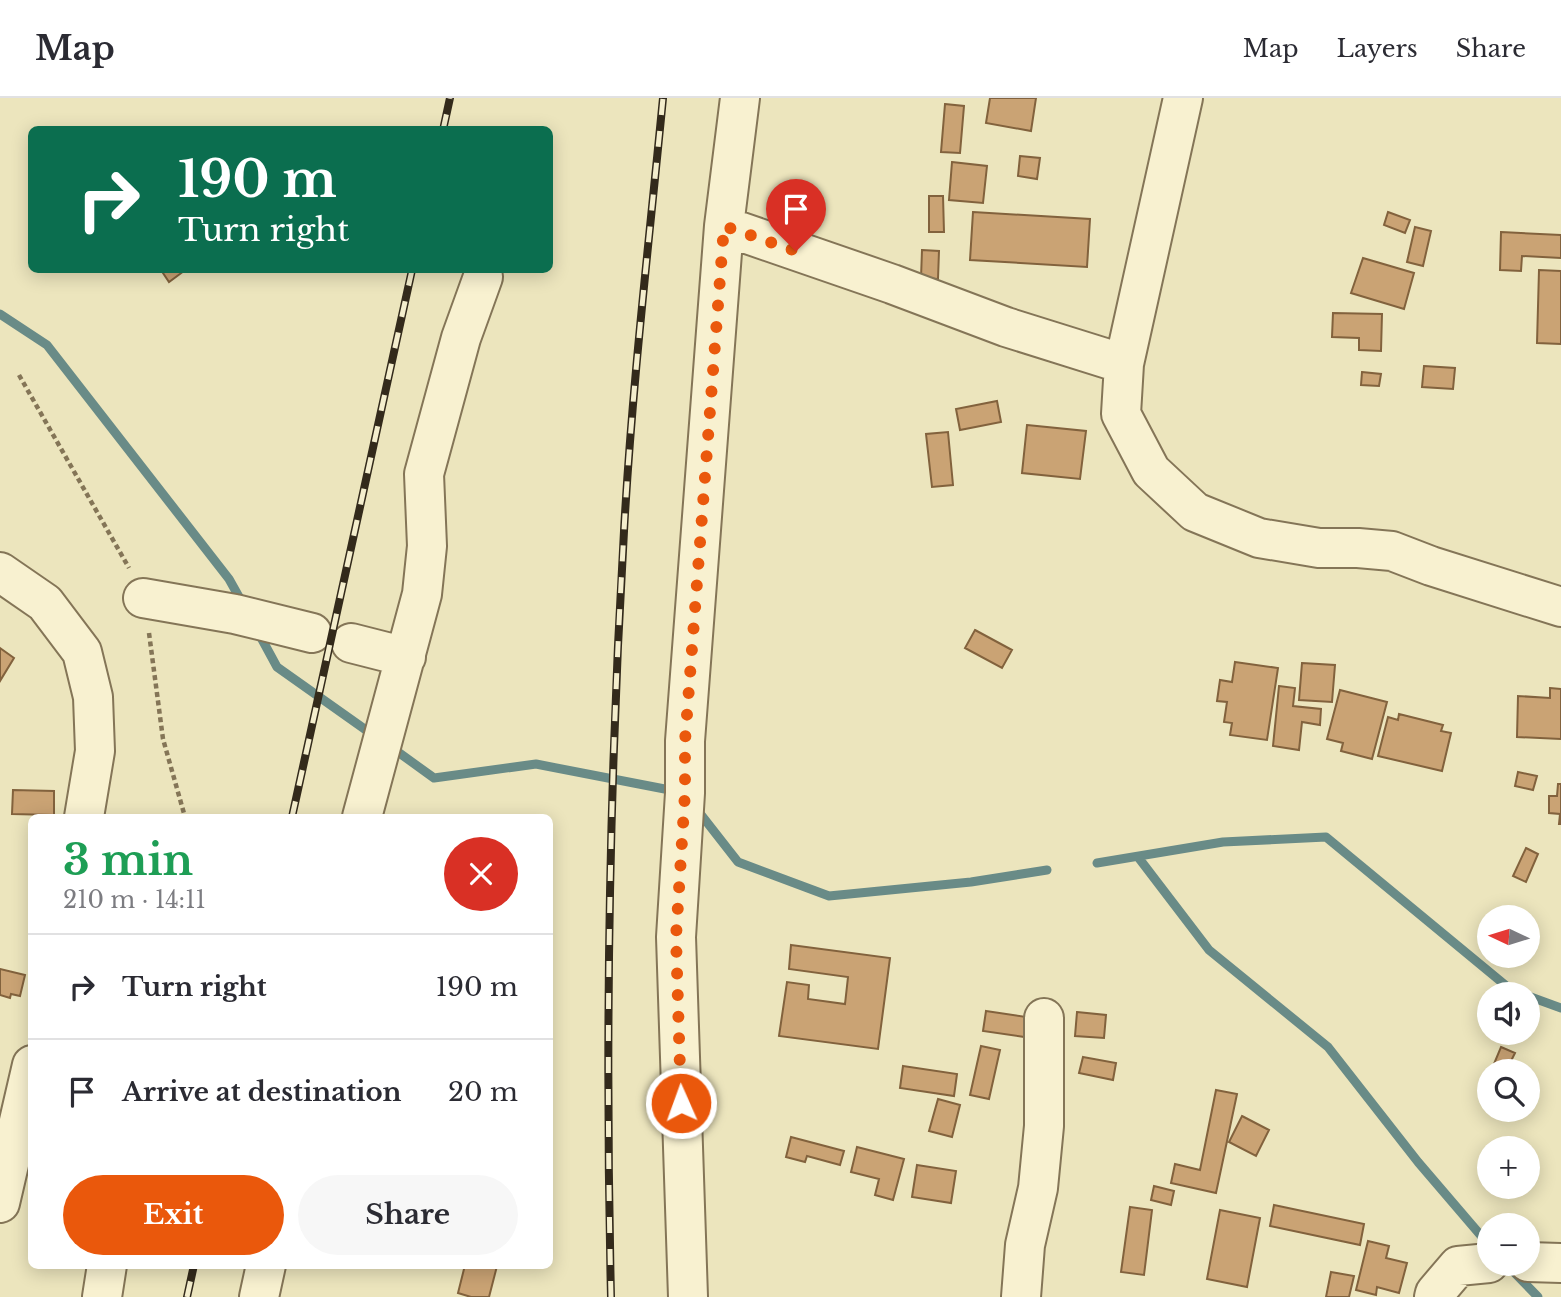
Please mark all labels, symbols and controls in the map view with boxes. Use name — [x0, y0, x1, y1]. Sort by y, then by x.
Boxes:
text: Map — [35, 28, 115, 69]
text: Map — [1243, 34, 1299, 63]
text: Layers — [1337, 34, 1418, 63]
text: Share — [1456, 34, 1526, 63]
text: 190 m — [178, 149, 337, 210]
icon: right — [63, 154, 154, 245]
pin — [766, 179, 826, 251]
icon: arrive — [777, 190, 815, 228]
text: Turn right — [178, 210, 349, 250]
text: 3 min — [63, 834, 193, 886]
button: close — [444, 837, 518, 911]
text: 210 m · 14:11 — [63, 886, 206, 914]
north arrow — [1477, 905, 1540, 968]
map controls — [1477, 905, 1540, 1276]
icon: right — [63, 968, 101, 1006]
text: Turn right — [122, 971, 267, 1003]
text: 190 m — [436, 971, 518, 1003]
button: sound — [1477, 982, 1540, 1045]
button: search — [1477, 1059, 1540, 1122]
position arrow — [644, 1066, 718, 1140]
icon: arrive — [63, 1073, 101, 1111]
text: Arrive at destination — [122, 1076, 402, 1108]
text: 20 m — [448, 1076, 518, 1108]
button: + — [1477, 1136, 1540, 1199]
button: Exit — [63, 1175, 284, 1255]
button: Share — [298, 1175, 518, 1255]
button: − — [1477, 1213, 1540, 1276]

